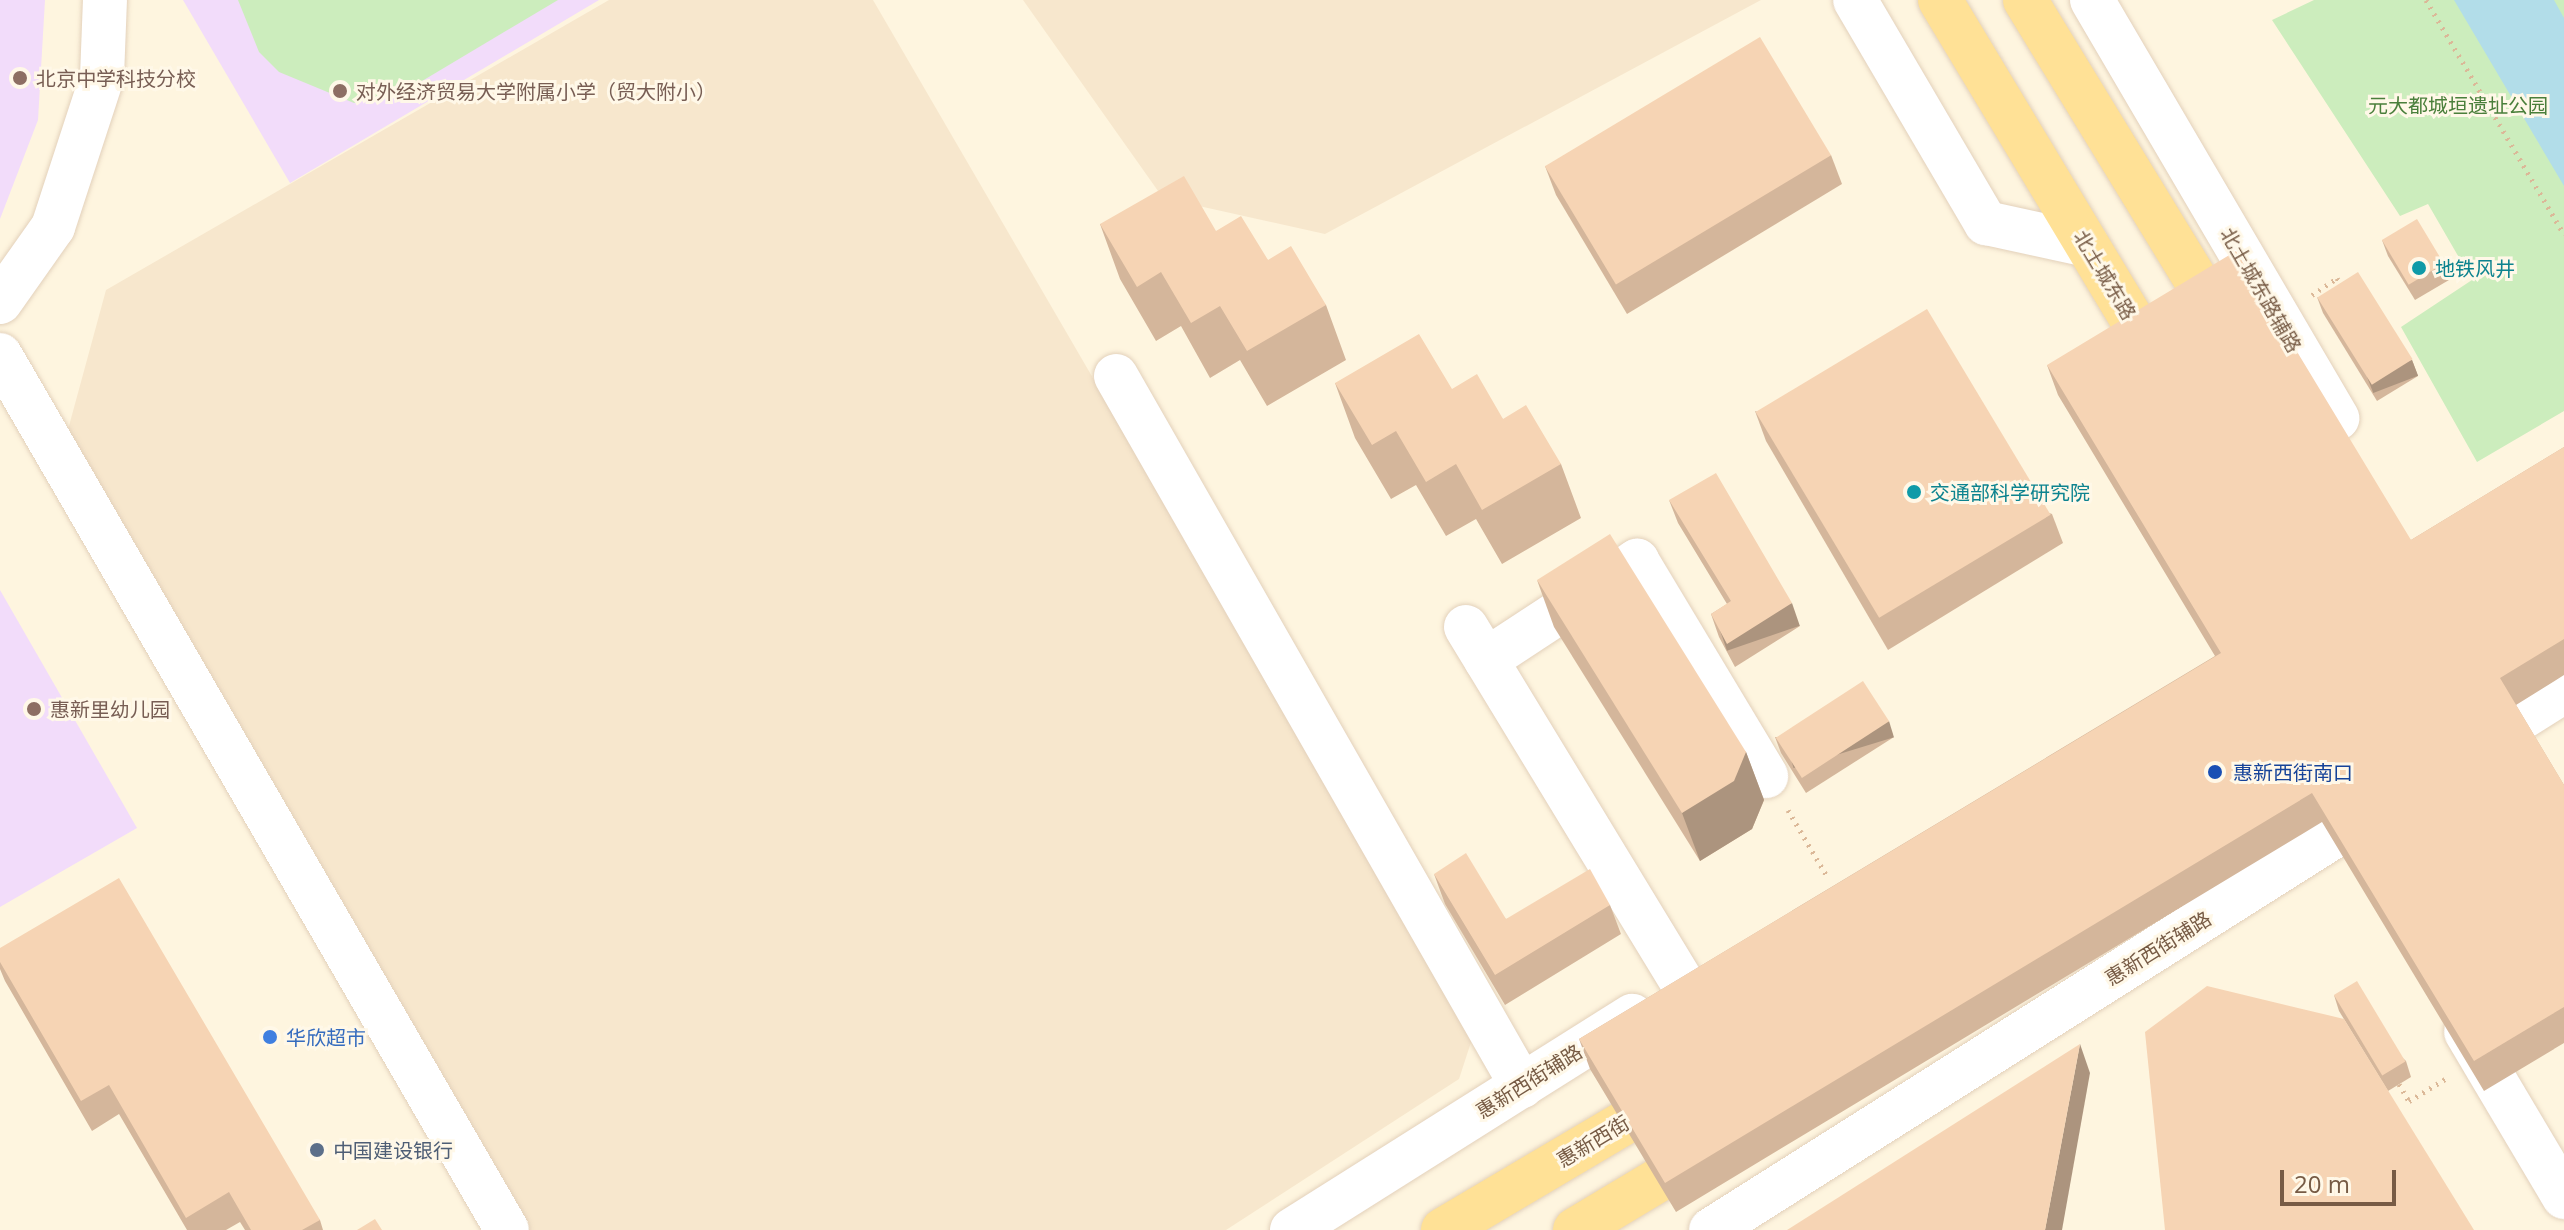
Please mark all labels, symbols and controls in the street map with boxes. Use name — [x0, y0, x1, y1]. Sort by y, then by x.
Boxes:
place label: 北京中学科技分校 — [36, 66, 196, 90]
marker: 北京中学科技分校 — [11, 69, 29, 87]
place label: 对外经济贸易大学附属小学（贸大附小） — [356, 79, 716, 103]
marker: 对外经济贸易大学附属小学（贸大附小） — [331, 82, 349, 100]
park label: 元大都城垣遗址公园 — [2368, 93, 2548, 117]
street label: 北土城东路辅路 — [2216, 223, 2306, 357]
street label: 北土城东路 — [2069, 226, 2141, 324]
place label: 地铁风井 — [2435, 256, 2515, 280]
marker: 地铁风井 — [2410, 259, 2428, 277]
place label: 交通部科学研究院 — [1930, 480, 2090, 504]
marker: 交通部科学研究院 — [1905, 483, 1923, 501]
place label: 惠新里幼儿园 — [50, 697, 170, 721]
marker: 惠新里幼儿园 — [25, 700, 43, 718]
place label: 惠新西街南口 — [2233, 760, 2353, 784]
marker: 惠新西街南口 — [2204, 761, 2226, 783]
street label: 惠新西街辅路 — [2101, 906, 2215, 990]
place label: 华欣超市 — [286, 1025, 366, 1049]
marker: 华欣超市 — [261, 1028, 279, 1046]
street label: 惠新西街辅路 — [1472, 1039, 1586, 1123]
street label: 惠新西街 — [1553, 1110, 1633, 1172]
place label: 中国建设银行 — [333, 1138, 453, 1162]
marker: 中国建设银行 — [308, 1141, 326, 1159]
scale bar — [2284, 1154, 2400, 1204]
text: 20 m — [2294, 1167, 2350, 1200]

